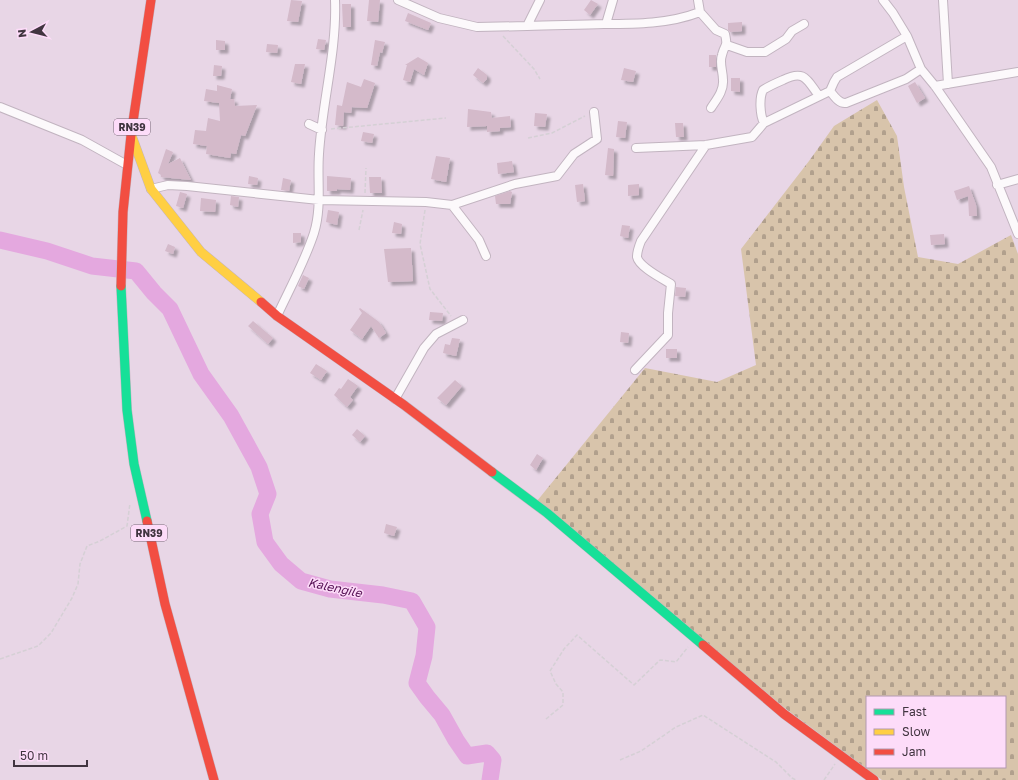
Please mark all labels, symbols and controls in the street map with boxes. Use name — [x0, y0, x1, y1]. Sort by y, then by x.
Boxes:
north arrow — [12, 12, 52, 52]
text: N — [15, 28, 29, 38]
road number: RN39 — [114, 119, 150, 135]
road number: RN39 — [131, 525, 167, 541]
water label: Kalengile — [307, 575, 364, 601]
legend — [866, 696, 1006, 768]
text: Fast — [902, 704, 927, 719]
text: Slow — [902, 724, 930, 739]
scale bar — [14, 742, 87, 768]
text: Jam — [902, 744, 926, 759]
text: 50 m — [20, 748, 48, 763]

